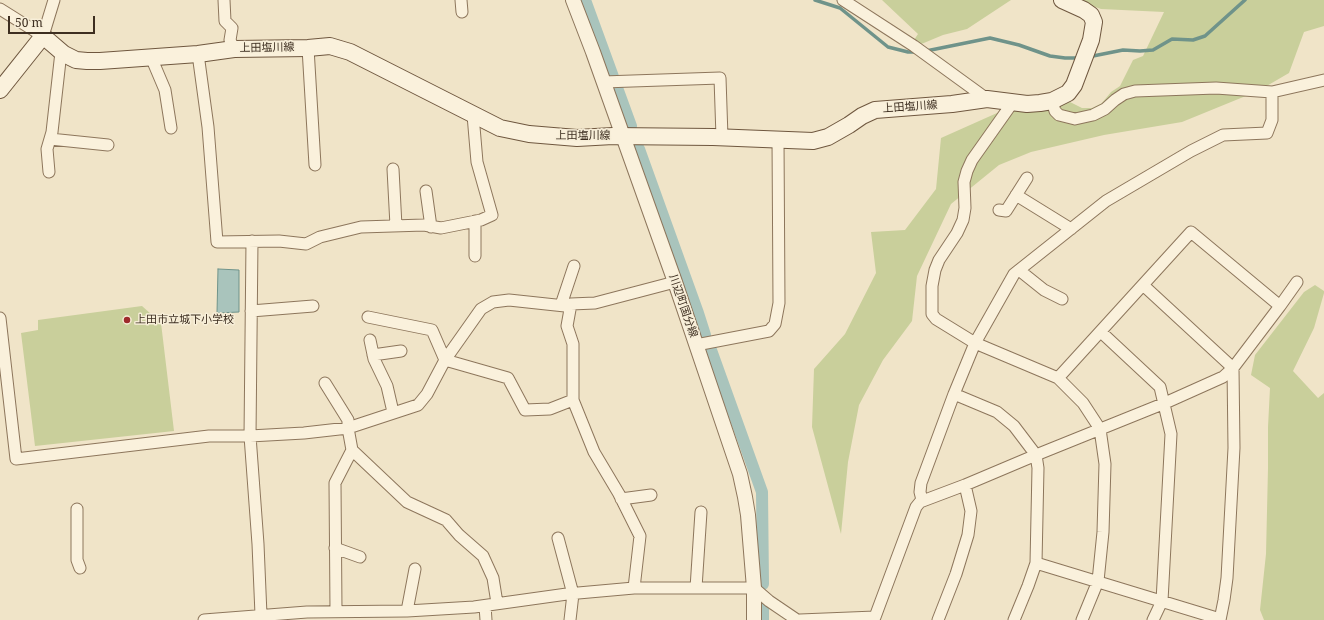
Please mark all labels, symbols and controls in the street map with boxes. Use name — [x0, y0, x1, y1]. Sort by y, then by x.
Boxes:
scale bar — [10, 8, 97, 34]
text: 50 m — [15, 14, 43, 31]
street label: 上田塩川線 — [239, 41, 295, 55]
street label: 上田塩川線 — [882, 98, 938, 116]
street label: 上田塩川線 — [556, 129, 610, 143]
street label: 川辺町国分線 — [666, 273, 700, 339]
place label: 上田市立城下小学校 — [135, 313, 234, 327]
marker: 上田市立城下小学校 — [122, 315, 132, 325]

